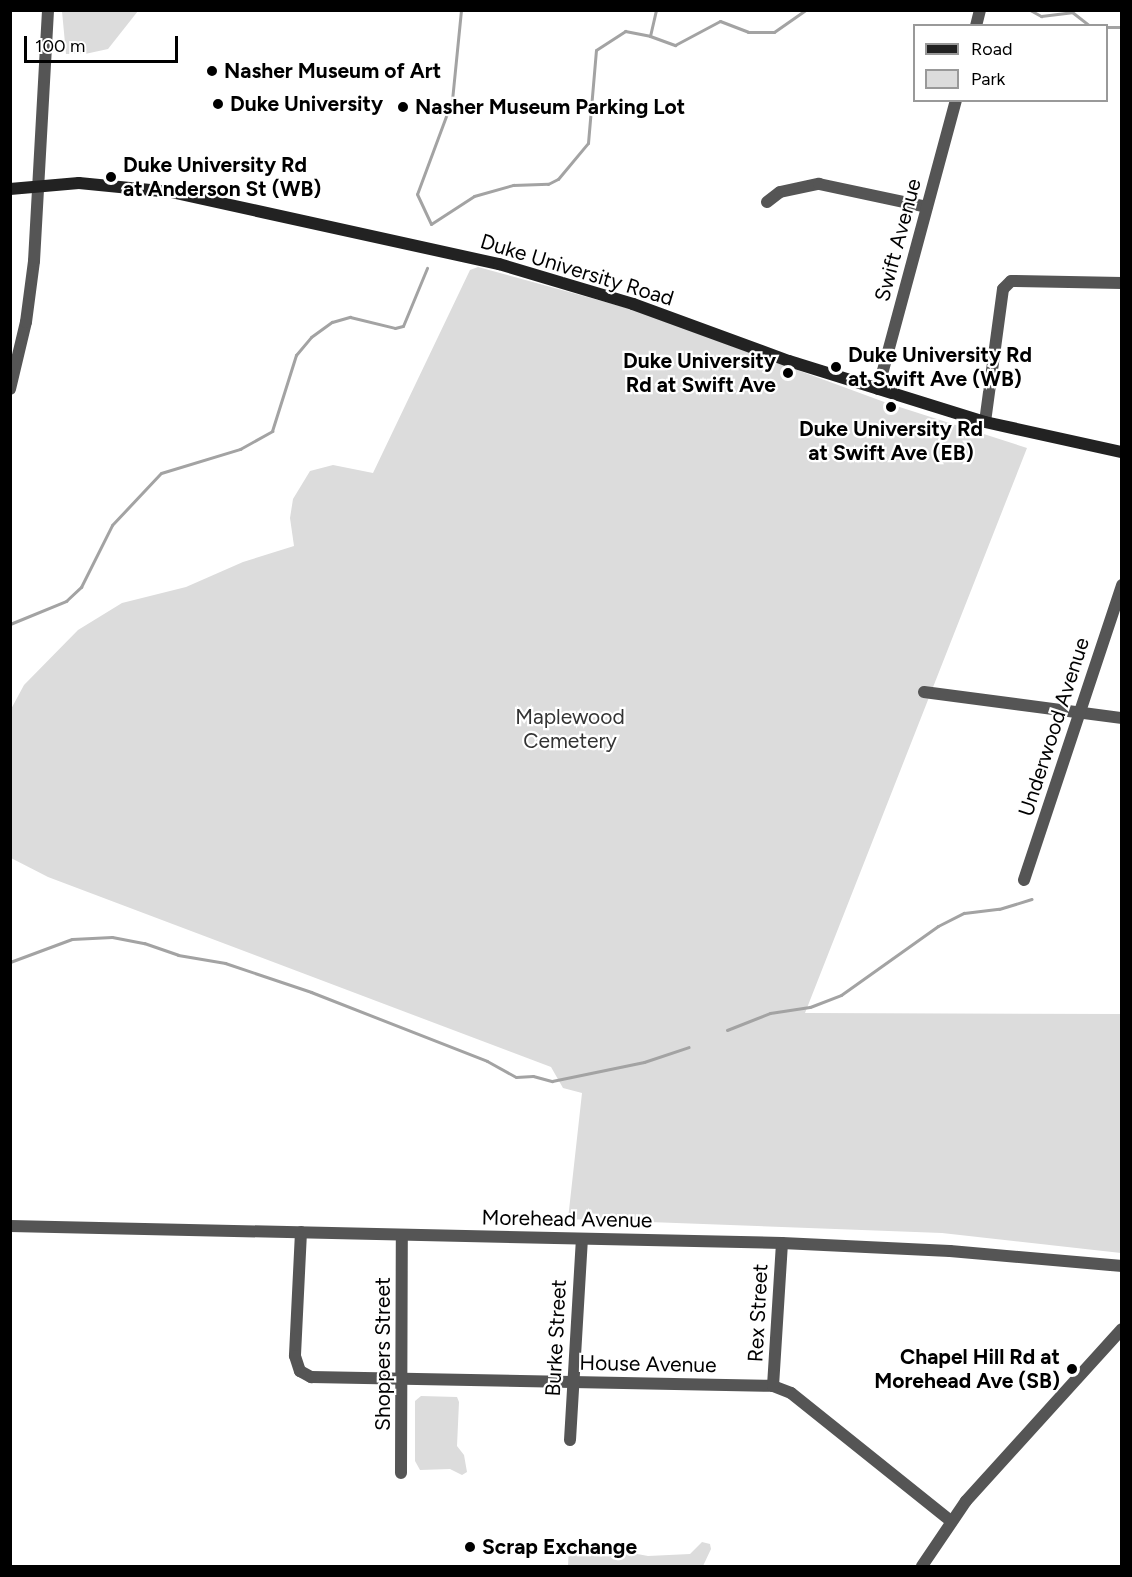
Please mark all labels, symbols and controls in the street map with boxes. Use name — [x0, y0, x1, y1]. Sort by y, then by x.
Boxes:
scale bar — [27, 24, 182, 62]
legend — [913, 24, 1108, 102]
text: 100 m — [35, 35, 85, 57]
text: Road — [971, 38, 1012, 60]
place label: Nasher Museum of Art — [224, 58, 441, 84]
marker: Nasher Museum of Art — [205, 64, 219, 78]
text: Park — [971, 68, 1005, 90]
place label: Duke University — [230, 91, 383, 117]
place label: Nasher Museum Parking Lot — [415, 94, 685, 120]
marker: Duke University — [211, 97, 225, 111]
marker: Nasher Museum Parking Lot — [396, 100, 410, 114]
place label: Duke University Rd at Anderson St (WB) — [123, 152, 321, 202]
marker: Duke University Rd at Anderson St (WB) — [104, 170, 118, 184]
street label: Swift Avenue — [870, 176, 926, 304]
street label: Duke University Road — [477, 229, 677, 311]
place label: Duke University Rd at Swift Ave (WB) — [848, 342, 1032, 392]
place label: Duke University Rd at Swift Ave — [623, 348, 776, 398]
marker: Duke University Rd at Swift Ave (WB) — [829, 360, 843, 374]
marker: Duke University Rd at Swift Ave — [781, 366, 795, 380]
marker: Duke University Rd at Swift Ave (EB) — [884, 400, 898, 414]
place label: Duke University Rd at Swift Ave (EB) — [799, 416, 983, 466]
street label: Underwood Avenue — [1013, 634, 1095, 820]
park label: Maplewood Cemetery — [515, 704, 625, 754]
street label: Morehead Avenue — [481, 1205, 653, 1233]
street label: Rex Street — [743, 1263, 773, 1363]
street label: Shoppers Street — [370, 1277, 396, 1431]
street label: Burke Street — [540, 1279, 572, 1397]
place label: Chapel Hill Rd at Morehead Ave (SB) — [874, 1344, 1060, 1394]
street label: House Avenue — [579, 1350, 717, 1378]
marker: Chapel Hill Rd at Morehead Ave (SB) — [1065, 1362, 1079, 1376]
place label: Scrap Exchange — [482, 1534, 637, 1560]
marker: Scrap Exchange — [463, 1540, 477, 1554]

